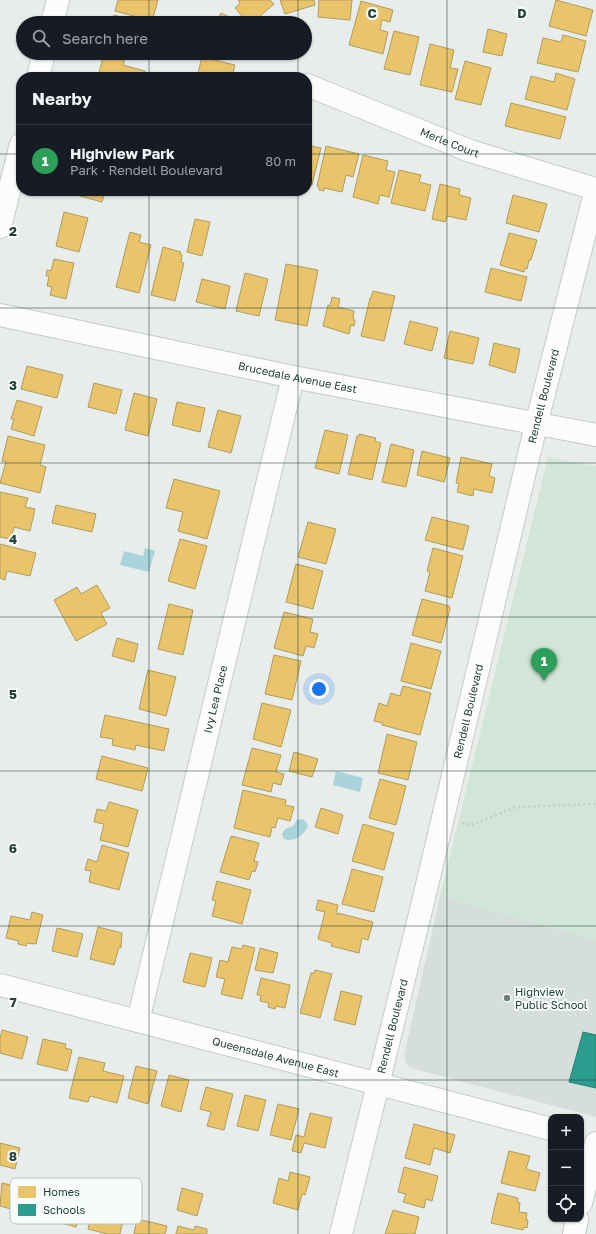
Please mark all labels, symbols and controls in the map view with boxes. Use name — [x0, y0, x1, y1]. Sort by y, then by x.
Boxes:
text: C — [367, 5, 377, 21]
text: D — [517, 5, 527, 21]
search box — [16, 16, 312, 60]
icon: search — [30, 27, 52, 49]
text: Search here — [62, 29, 148, 47]
text: Nearby — [32, 88, 92, 109]
street label: Merle Court — [419, 125, 481, 159]
text: Highview Park — [70, 144, 175, 162]
text: 1 — [42, 153, 48, 169]
text: 80 m — [265, 153, 296, 169]
text: Park · Rendell Boulevard — [70, 162, 223, 178]
text: 2 — [9, 223, 17, 239]
street label: Rendell Boulevard — [525, 347, 561, 444]
street label: Brucedale Avenue East — [237, 359, 358, 395]
text: 3 — [9, 377, 17, 393]
text: 4 — [9, 531, 17, 547]
pin: 1 — [531, 648, 557, 681]
street label: Rendell Boulevard — [450, 663, 485, 760]
street label: Ivy Lea Place — [200, 664, 229, 735]
your location — [309, 679, 329, 699]
text: 5 — [9, 686, 17, 702]
text: 6 — [9, 840, 17, 856]
street label: Rendell Boulevard — [374, 978, 410, 1075]
place label: Highview Public School — [515, 985, 588, 1011]
marker: Highview Public School — [502, 993, 512, 1003]
text: 7 — [9, 994, 17, 1010]
street label: Queensdale Avenue East — [211, 1034, 341, 1079]
map controls — [548, 1114, 584, 1222]
button: + — [548, 1114, 584, 1150]
text: 8 — [9, 1148, 17, 1164]
button: − — [548, 1150, 584, 1186]
legend — [10, 1178, 142, 1224]
text: Homes — [43, 1185, 80, 1198]
button: locate — [548, 1186, 584, 1222]
text: Schools — [43, 1203, 86, 1216]

